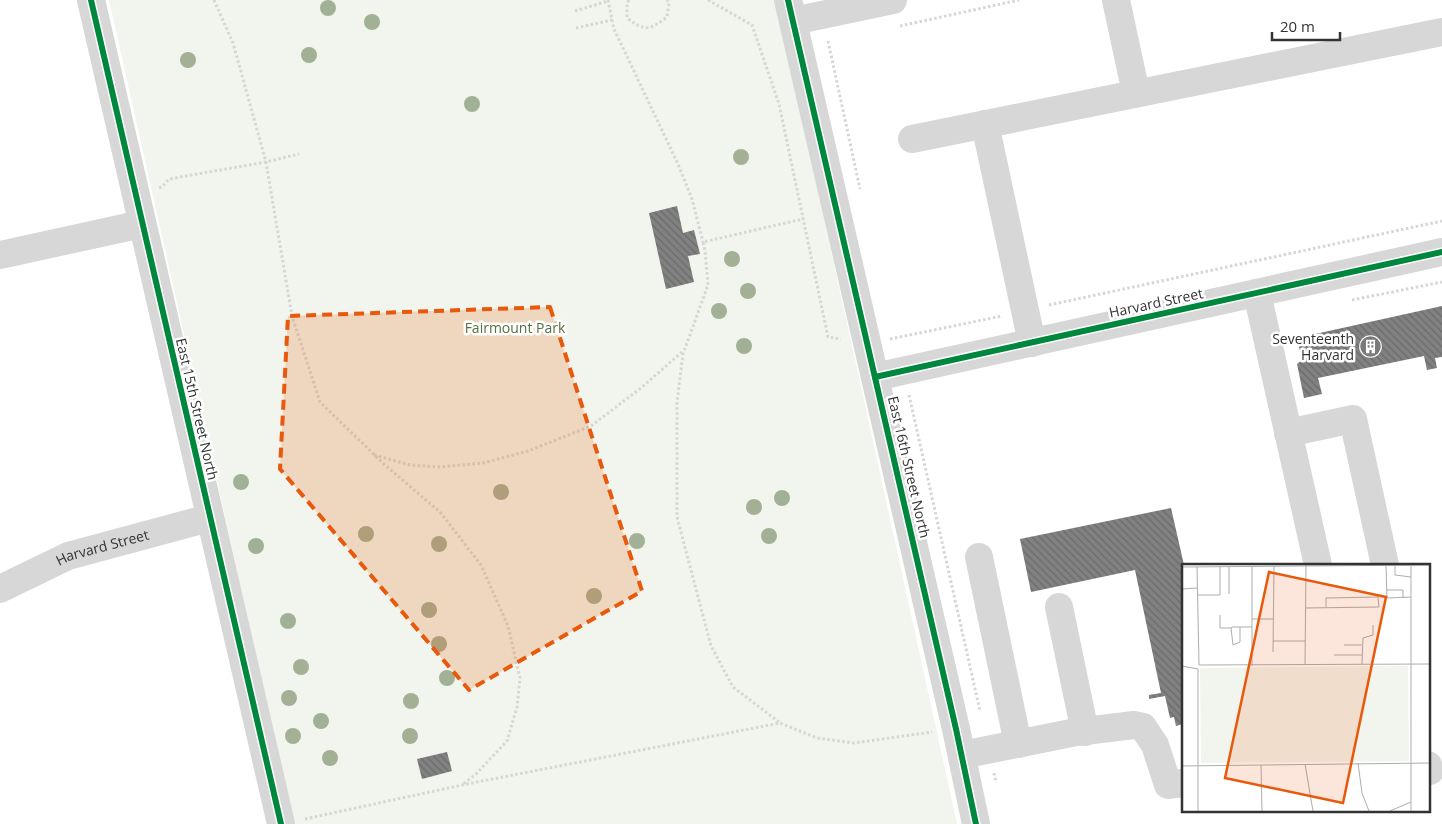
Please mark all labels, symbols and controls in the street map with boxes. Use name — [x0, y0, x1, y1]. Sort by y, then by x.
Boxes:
scale bar — [1272, 10, 1340, 42]
text: 20 m — [1280, 16, 1315, 36]
street label: Harvard Street — [1107, 283, 1205, 322]
park label: Fairmount Park — [465, 318, 566, 337]
place label: Seventeenth Harvard — [1272, 329, 1354, 364]
building icon: Seventeenth Harvard — [1358, 335, 1382, 359]
street label: East 15th Street North — [172, 336, 223, 482]
street label: East 16th Street North — [884, 394, 935, 540]
street label: Harvard Street — [52, 525, 151, 570]
inset map — [1182, 564, 1430, 812]

